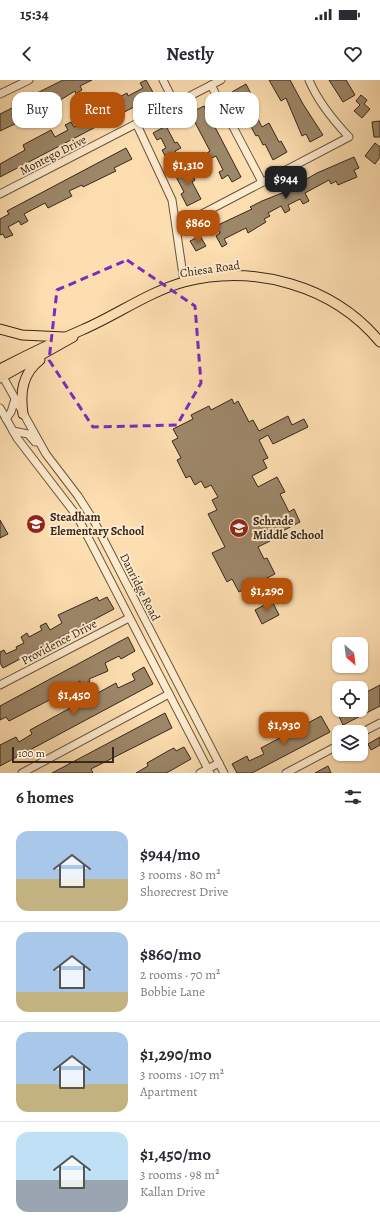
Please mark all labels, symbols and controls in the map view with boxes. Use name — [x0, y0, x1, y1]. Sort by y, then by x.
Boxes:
text: 15:34 — [20, 4, 49, 24]
text: Nestly — [166, 42, 214, 66]
icon: back — [16, 43, 38, 65]
icon: heart — [342, 43, 364, 65]
chip: Buy — [12, 92, 62, 128]
chip: Rent — [70, 92, 125, 128]
chip: Filters — [133, 92, 197, 128]
chip: New — [205, 92, 259, 128]
street label: Montego Drive — [17, 131, 89, 179]
pin: $1,310 — [155, 152, 221, 186]
text: $1,310 — [173, 156, 204, 173]
pin: $944 — [262, 166, 310, 200]
text: $944 — [274, 170, 298, 187]
pin: $860 — [174, 210, 222, 244]
text: $860 — [186, 214, 210, 231]
street label: Chiesa Road — [179, 257, 242, 281]
place label: Steadham Elementary School — [50, 509, 145, 539]
school or university icon: Steadham Elementary School — [25, 513, 47, 535]
place label: Schrade Middle School — [253, 513, 325, 543]
school or university icon: Schrade Middle School — [228, 517, 250, 539]
street label: Danridge Road — [116, 550, 164, 624]
pin: $1,290 — [234, 578, 300, 612]
text: $1,290 — [250, 582, 284, 599]
street label: Providence Drive — [18, 615, 100, 669]
north arrow — [332, 637, 368, 673]
map controls — [332, 637, 368, 761]
button: locate — [332, 681, 368, 717]
pin: $1,450 — [41, 682, 107, 716]
text: $1,450 — [58, 686, 90, 703]
pin: $1,930 — [251, 712, 317, 746]
text: $1,930 — [268, 716, 300, 733]
button: layers — [332, 725, 368, 761]
scale bar — [12, 745, 114, 764]
text: 100 m — [18, 746, 45, 761]
text: 6 homes — [16, 786, 74, 809]
icon: filters — [342, 786, 364, 808]
text: $944/mo — [140, 843, 200, 866]
icon: home — [48, 847, 96, 895]
text: 3 rooms · 80 m² — [140, 866, 220, 883]
text: Shorecrest Drive — [140, 883, 228, 900]
text: $860/mo — [140, 943, 201, 966]
icon: home — [48, 948, 96, 996]
text: 2 rooms · 70 m² — [140, 966, 220, 983]
text: Bobbie Lane — [140, 983, 205, 1000]
text: $1,290/mo — [140, 1043, 212, 1066]
icon: home — [48, 1048, 96, 1096]
text: 3 rooms · 107 m² — [140, 1066, 224, 1083]
text: Apartment — [140, 1083, 198, 1100]
text: $1,450/mo — [140, 1143, 211, 1166]
icon: home — [48, 1148, 96, 1196]
text: 3 rooms · 98 m² — [140, 1166, 219, 1183]
text: Kallan Drive — [140, 1183, 205, 1200]

